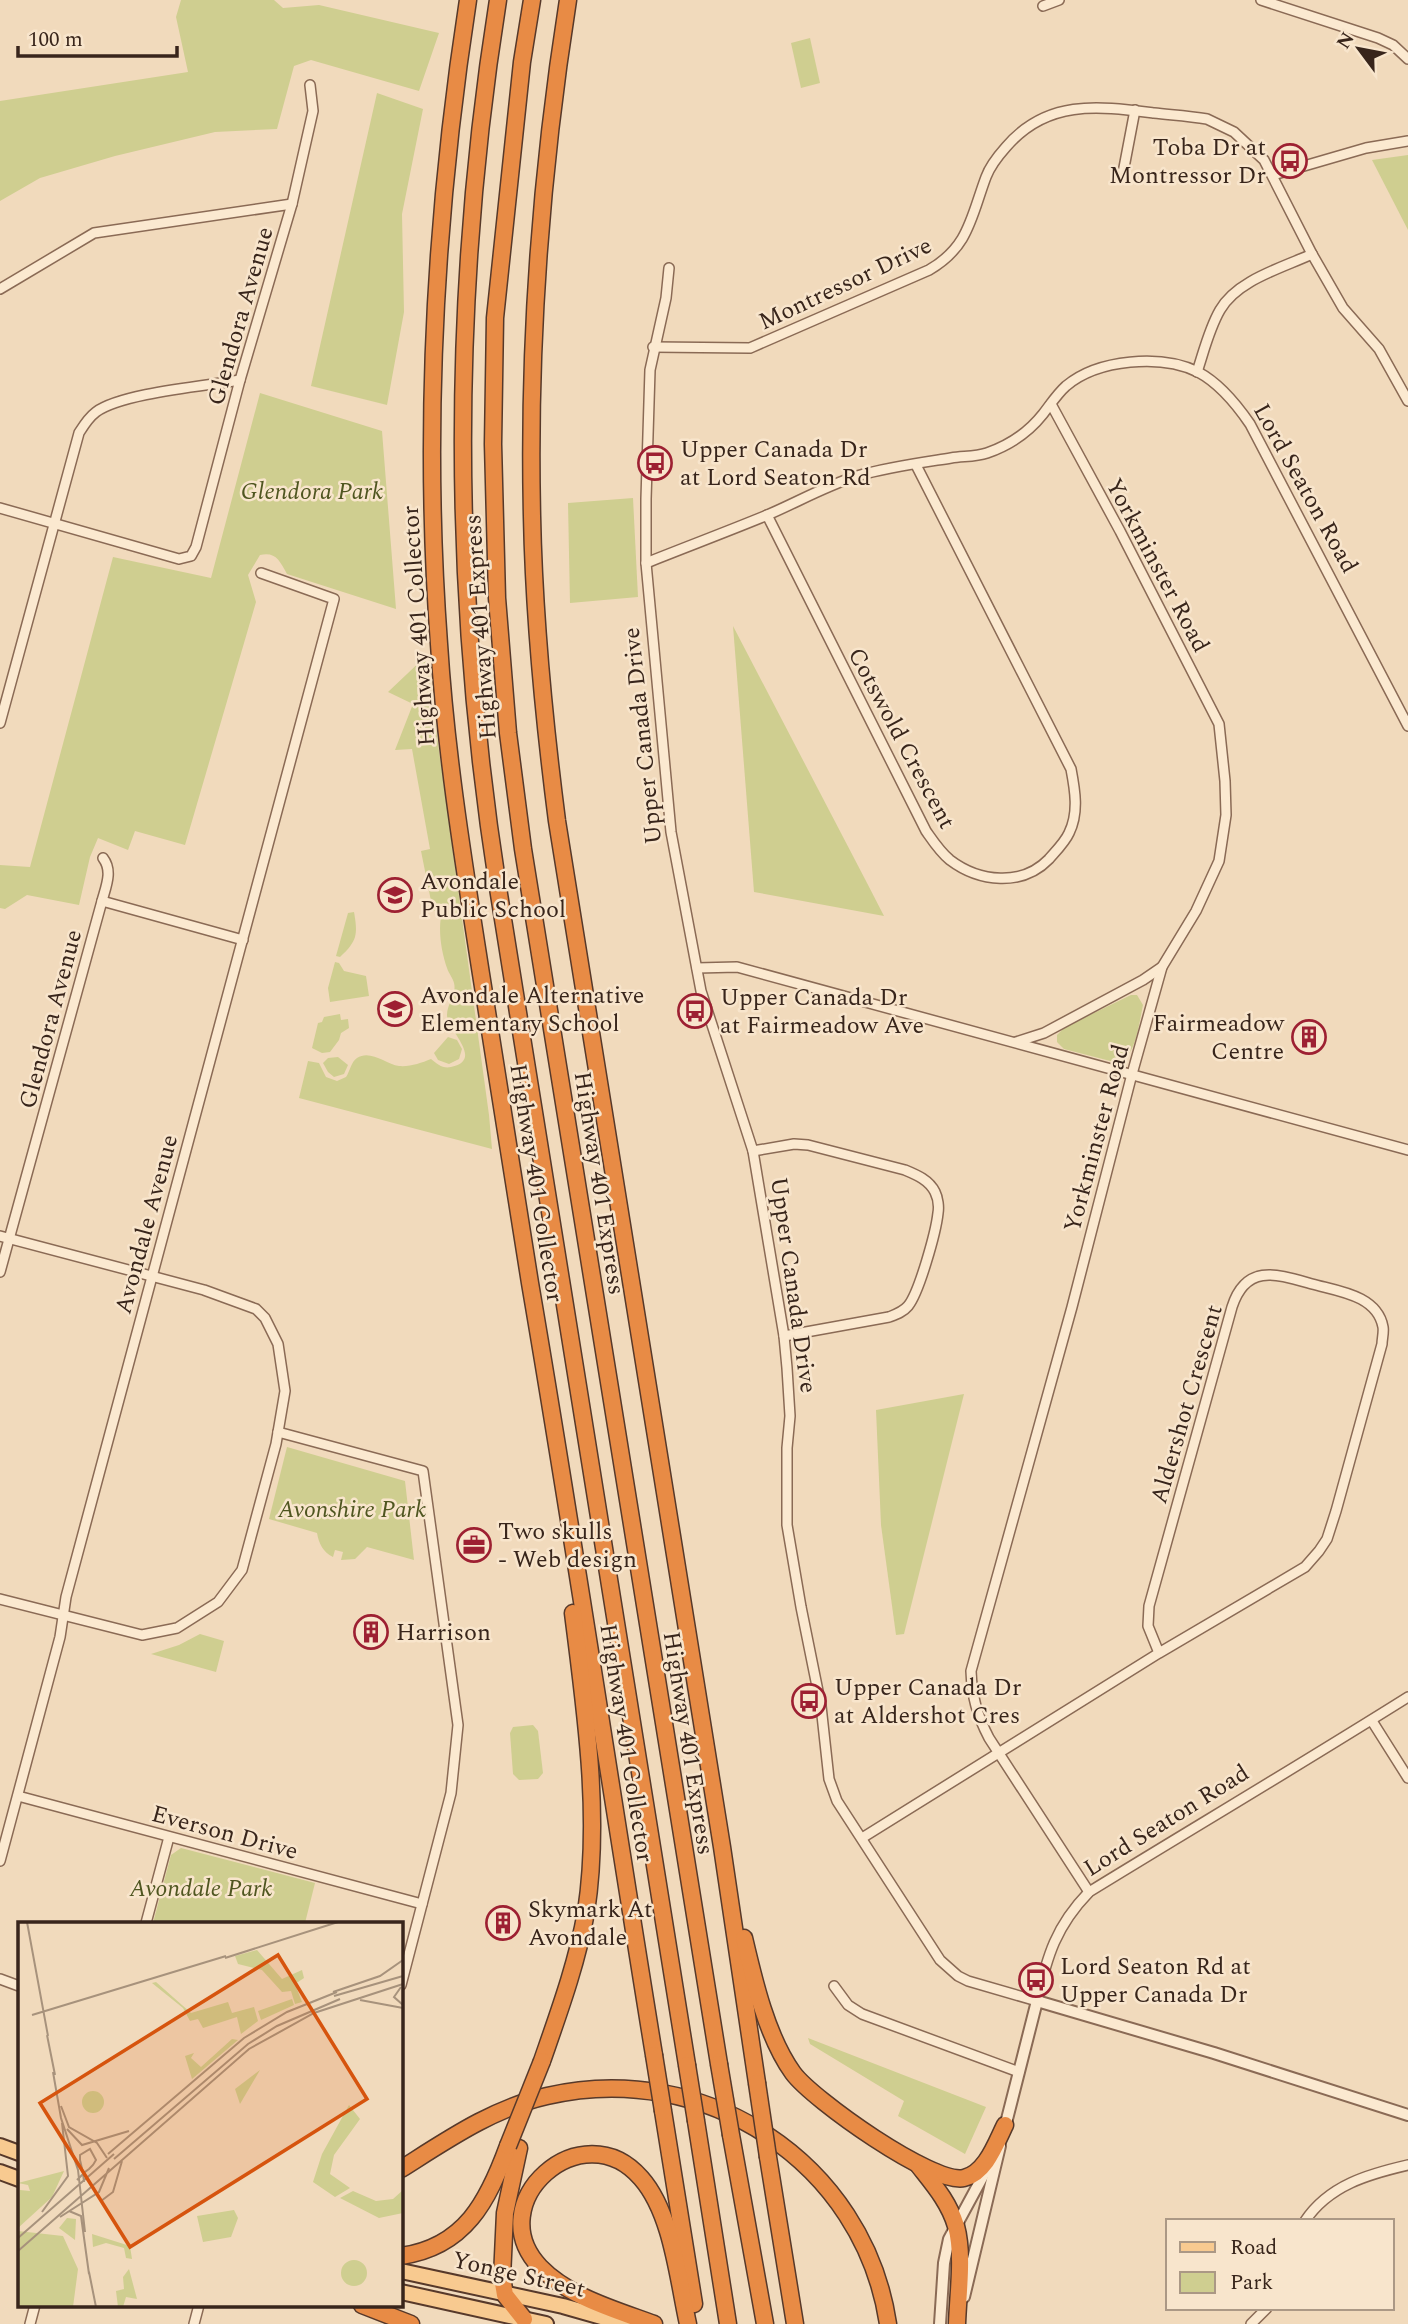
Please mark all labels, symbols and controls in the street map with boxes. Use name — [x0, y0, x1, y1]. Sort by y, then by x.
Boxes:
scale bar — [18, 14, 177, 58]
north arrow — [1324, 14, 1394, 84]
text: 100 m — [28, 24, 83, 56]
text: N — [1329, 27, 1362, 55]
place label: Toba Dr at Montressor Dr — [1109, 130, 1266, 194]
bus stop icon: Toba Dr at Montressor Dr — [1271, 142, 1309, 180]
street label: Glendora Avenue — [198, 223, 284, 410]
street label: Montressor Drive — [753, 228, 938, 340]
street label: Lord Seaton Road — [1243, 397, 1367, 580]
place label: Upper Canada Dr at Lord Seaton Rd — [680, 432, 871, 496]
bus stop icon: Upper Canada Dr at Lord Seaton Rd — [636, 444, 674, 482]
street label: Yorkminster Road — [1096, 472, 1218, 659]
park label: Glendora Park — [241, 474, 383, 510]
street label: Highway 401 Collector — [393, 504, 445, 748]
street label: Highway 401 Express — [455, 513, 507, 741]
street label: Upper Canada Drive — [614, 626, 672, 846]
street label: Cotswold Crescent — [838, 641, 964, 836]
place label: Avondale Public School — [420, 864, 566, 928]
school or university icon: Avondale Public School — [376, 876, 414, 914]
street label: Glendora Avenue — [10, 926, 92, 1113]
place label: Avondale Alternative Elementary School — [420, 978, 644, 1042]
place label: Upper Canada Dr at Fairmeadow Ave — [720, 980, 924, 1044]
school or university icon: Avondale Alternative Elementary School — [376, 990, 414, 1028]
bus stop icon: Upper Canada Dr at Fairmeadow Ave — [676, 992, 714, 1030]
place label: Fairmeadow Centre — [1152, 1006, 1285, 1070]
building icon: Fairmeadow Centre — [1290, 1018, 1328, 1056]
street label: Yorkminster Road — [1055, 1040, 1139, 1236]
street label: Highway 401 Collector — [499, 1061, 573, 1305]
street label: Highway 401 Express — [564, 1069, 634, 1297]
street label: Avondale Avenue — [106, 1131, 188, 1318]
street label: Upper Canada Drive — [760, 1175, 826, 1396]
street label: Aldershot Crescent — [1141, 1300, 1233, 1508]
park label: Avonshire Park — [277, 1492, 426, 1528]
place label: Two skulls - Web design — [498, 1514, 637, 1578]
office icon: Two skulls - Web design — [455, 1526, 493, 1564]
building icon: Harrison — [352, 1613, 390, 1651]
place label: Harrison — [396, 1615, 491, 1651]
street label: Highway 401 Collector — [589, 1621, 663, 1865]
street label: Highway 401 Express — [653, 1629, 723, 1857]
place label: Upper Canada Dr at Aldershot Cres — [834, 1670, 1021, 1734]
bus stop icon: Upper Canada Dr at Aldershot Cres — [790, 1682, 828, 1720]
street label: Lord Seaton Road — [1077, 1755, 1256, 1886]
street label: Everson Drive — [147, 1796, 302, 1870]
park label: Avondale Park — [128, 1871, 273, 1907]
place label: Skymark At Avondale — [528, 1892, 653, 1956]
building icon: Skymark At Avondale — [484, 1904, 522, 1942]
inset map — [18, 1922, 402, 2306]
place label: Lord Seaton Rd at Upper Canada Dr — [1060, 1949, 1251, 2013]
bus stop icon: Lord Seaton Rd at Upper Canada Dr — [1017, 1961, 1055, 1999]
legend — [1166, 2219, 1394, 2310]
text: Road — [1230, 2232, 1277, 2264]
street label: Yonge Street — [449, 2242, 589, 2308]
text: Park — [1230, 2267, 1274, 2299]

